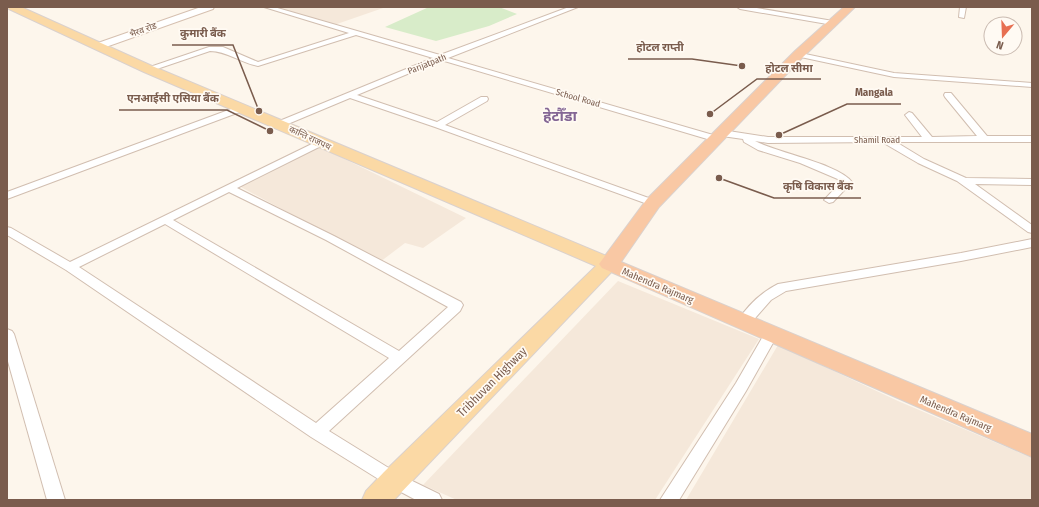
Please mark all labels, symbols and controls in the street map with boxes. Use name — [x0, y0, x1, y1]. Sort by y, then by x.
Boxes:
north arrow — [983, 16, 1023, 56]
street label: भैरव रोड — [128, 20, 158, 39]
callout: कुमारी बैंक — [172, 22, 233, 45]
text: कुमारी बैंक — [180, 27, 227, 41]
callout: होटल राप्ती — [628, 36, 692, 59]
text: N — [995, 38, 1005, 52]
text: होटल राप्ती — [636, 41, 685, 54]
street label: Parijatpath — [406, 52, 448, 76]
callout: होटल सीमा — [757, 56, 821, 79]
text: होटल सीमा — [765, 62, 814, 75]
callout: Mangala — [847, 81, 901, 104]
text: Mangala — [855, 86, 894, 99]
callout: एनआईसी एसिया बैंक — [119, 87, 227, 110]
street label: School Road — [555, 87, 601, 109]
text: एनआईसी एसिया बैंक — [127, 92, 220, 105]
district label: हेटौँडा — [543, 107, 578, 125]
street label: कान्ति राजपथ — [287, 123, 333, 152]
street label: Shamil Road — [854, 135, 900, 145]
callout: कृषि विकास बैंक — [774, 175, 861, 198]
text: कृषि विकास बैंक — [783, 180, 854, 194]
street label: Mahendra Rajmarg — [620, 265, 695, 307]
street label: Tribhuvan Highway — [454, 344, 530, 420]
street label: Mahendra Rajmarg — [918, 393, 993, 435]

